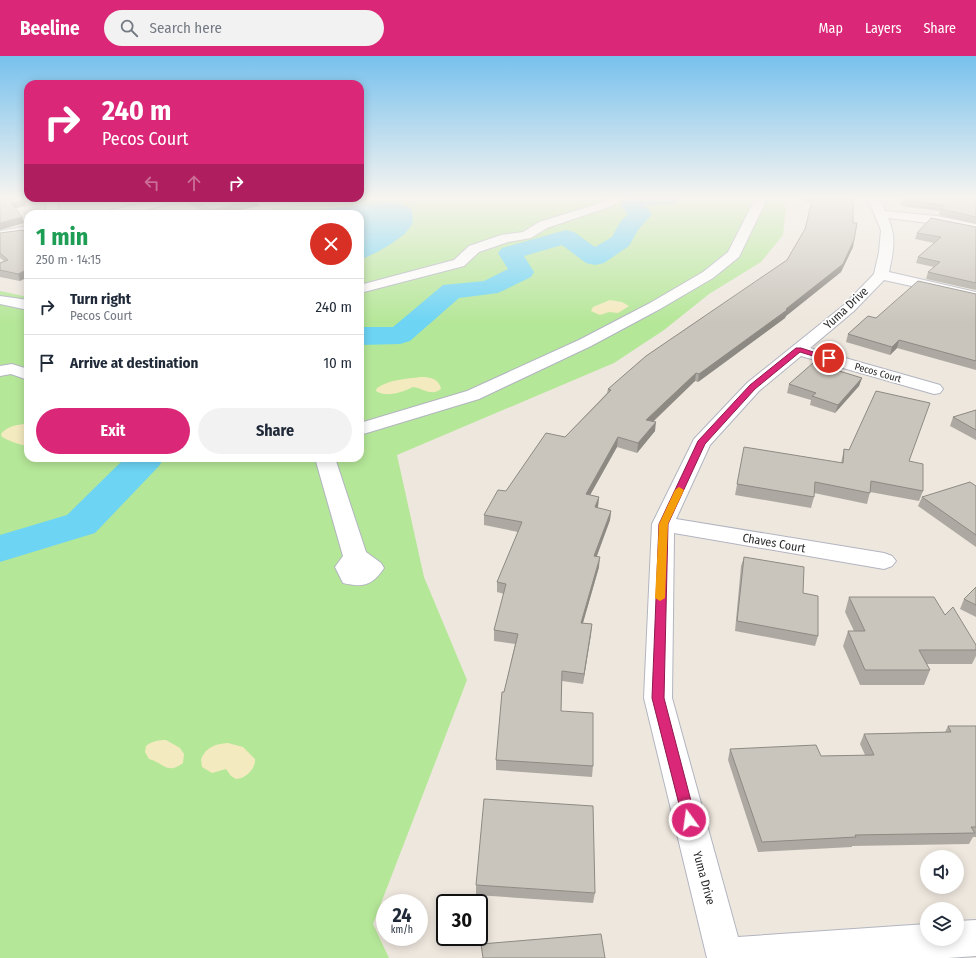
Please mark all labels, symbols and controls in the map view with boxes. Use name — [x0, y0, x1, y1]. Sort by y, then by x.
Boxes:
search box — [104, 10, 384, 46]
text: Beeline — [20, 17, 80, 40]
icon: search — [118, 17, 140, 39]
text: Search here — [150, 19, 222, 37]
text: Map — [819, 20, 843, 37]
text: Layers — [865, 20, 901, 37]
text: Share — [923, 20, 956, 37]
text: 240 m — [102, 94, 171, 127]
icon: right — [36, 96, 88, 148]
text: Pecos Court — [102, 128, 188, 150]
icon: left — [141, 172, 163, 194]
icon: ahead — [183, 172, 205, 194]
icon: right — [225, 172, 247, 194]
text: 1 min — [36, 223, 88, 251]
button: close — [310, 223, 352, 265]
text: 250 m · 14:15 — [36, 252, 101, 267]
street label: Yuma Drive — [821, 284, 871, 332]
text: Turn right — [70, 290, 131, 308]
icon: right — [36, 296, 58, 318]
text: 240 m — [316, 298, 352, 316]
text: Pecos Court — [70, 308, 132, 323]
pin — [812, 341, 846, 375]
icon: arrive — [818, 347, 840, 369]
icon: arrive — [36, 352, 58, 374]
text: Arrive at destination — [70, 354, 198, 372]
text: 10 m — [323, 354, 352, 372]
street label: Pecos Court — [853, 361, 903, 386]
button: Exit — [36, 408, 190, 454]
button: Share — [198, 408, 352, 454]
street label: Chaves Court — [741, 531, 807, 555]
position arrow — [668, 799, 710, 841]
street label: Yuma Drive — [690, 850, 718, 906]
map controls — [920, 850, 964, 946]
button: sound — [920, 850, 964, 894]
speed limit sign: 30 — [436, 894, 488, 946]
button: layers — [920, 902, 964, 946]
text: 24 — [392, 903, 412, 927]
text: km/h — [391, 924, 413, 936]

